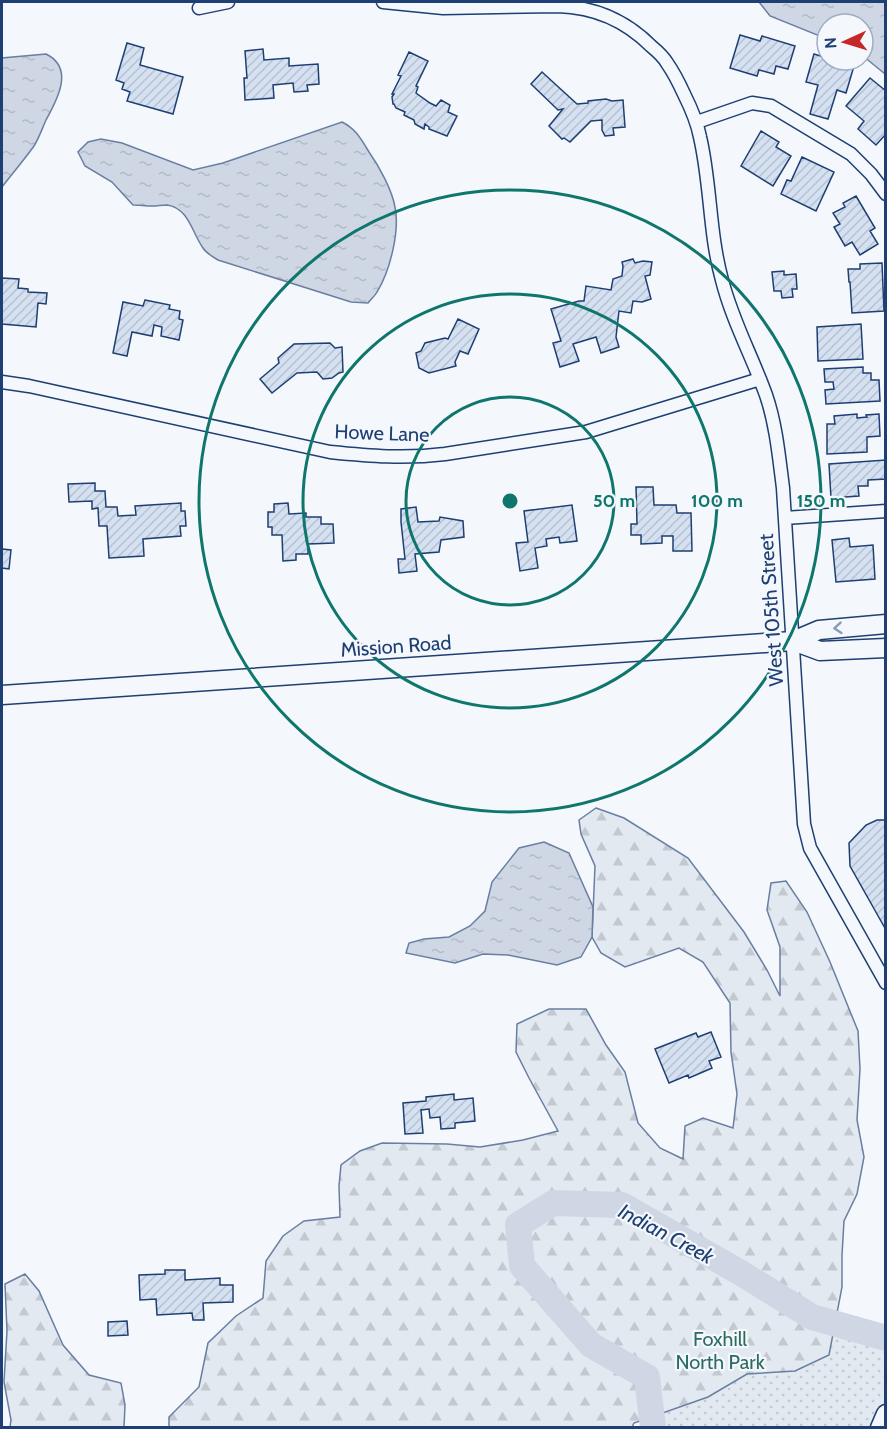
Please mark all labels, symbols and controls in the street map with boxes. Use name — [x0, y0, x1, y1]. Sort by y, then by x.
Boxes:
north arrow — [815, 12, 875, 72]
text: N — [821, 37, 840, 49]
street label: Howe Lane — [334, 419, 430, 447]
text: 50 m — [593, 490, 635, 512]
text: 100 m — [691, 490, 743, 512]
text: 150 m — [797, 490, 845, 512]
centre of rings — [500, 491, 520, 511]
street label: West 105th Street — [754, 533, 788, 687]
one-way arrow — [834, 622, 843, 635]
street label: Mission Road — [340, 630, 452, 662]
water label: Indian Creek — [614, 1198, 719, 1270]
park label: Foxhill North Park — [675, 1327, 765, 1374]

